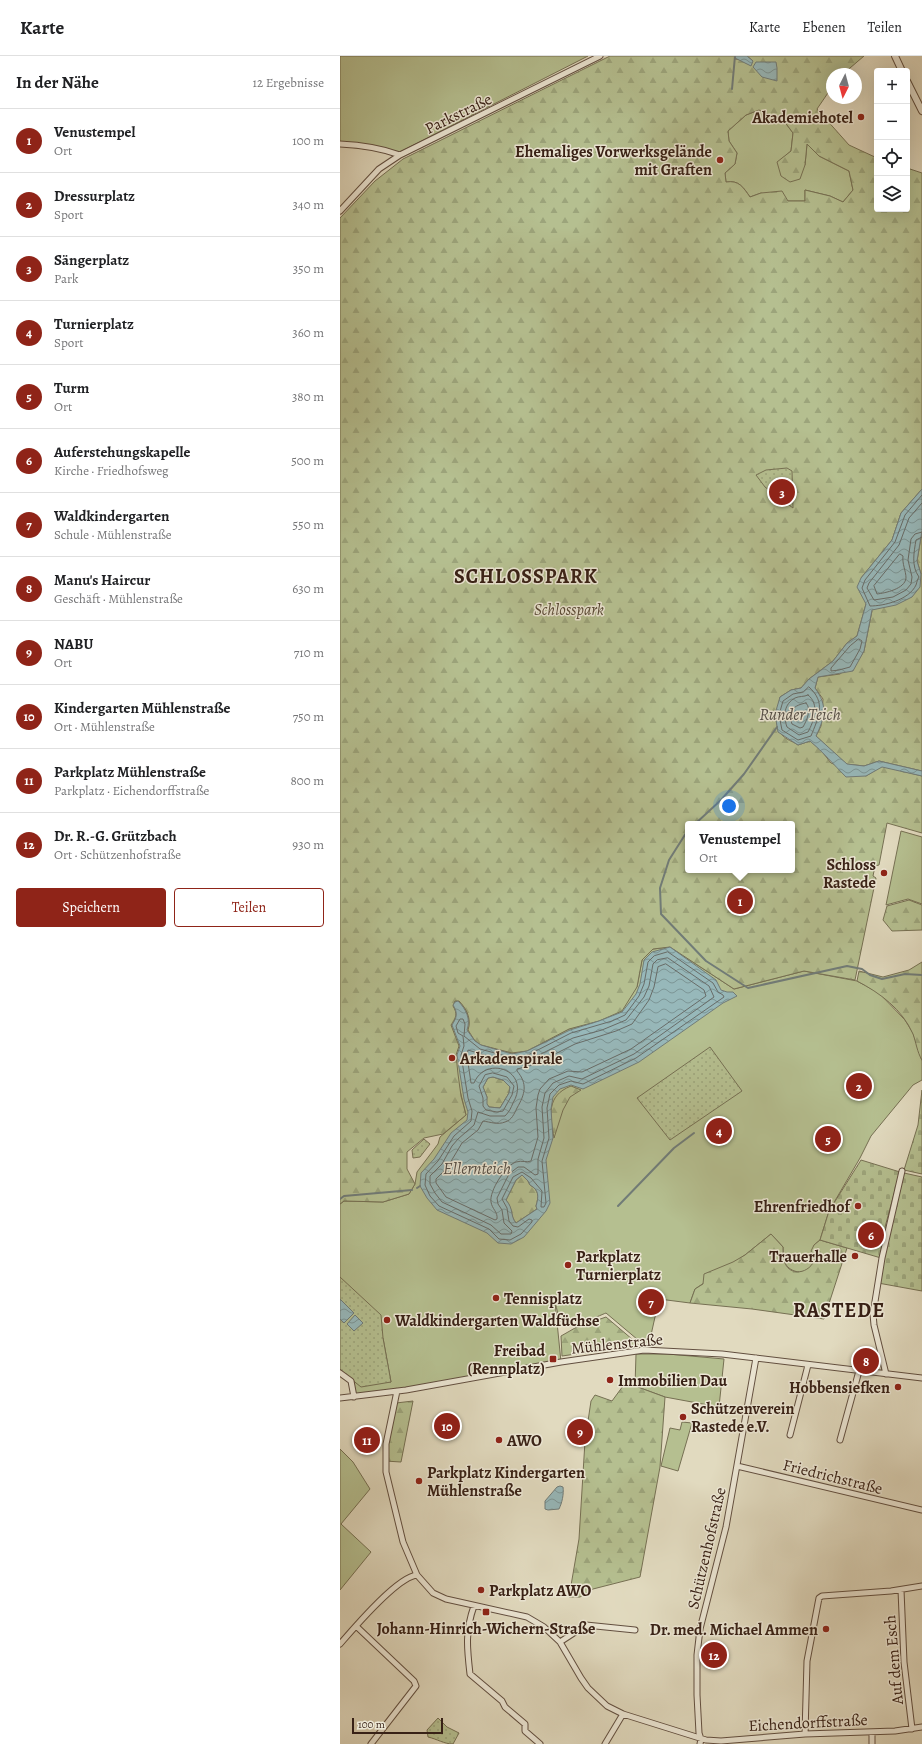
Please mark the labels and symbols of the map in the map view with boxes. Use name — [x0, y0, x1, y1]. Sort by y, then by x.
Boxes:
north arrow — [826, 68, 862, 104]
street label: Parkstraße — [421, 88, 496, 140]
place label: Akademiehotel — [751, 107, 854, 129]
marker: Akademiehotel — [856, 112, 866, 122]
place label: Ehemaliges Vorwerksgelände mit Graften — [515, 141, 712, 181]
marker: Ehemaliges Vorwerksgelände mit Graften — [715, 155, 725, 165]
pin: 3 — [769, 477, 795, 507]
district label: SCHLOSSPARK — [454, 563, 598, 590]
park label: Schlosspark — [534, 599, 604, 621]
water label: Runder Teich — [759, 703, 841, 726]
your location — [719, 796, 739, 816]
place label: Schloss Rastede — [823, 854, 876, 894]
marker: Schloss Rastede — [879, 868, 889, 878]
pin: 1 — [727, 886, 753, 916]
place label: Arkadenspirale — [459, 1048, 562, 1070]
marker: Arkadenspirale — [447, 1053, 457, 1063]
pin: 2 — [846, 1071, 872, 1101]
pin: 4 — [706, 1116, 732, 1146]
pin: 5 — [815, 1124, 841, 1154]
water label: Ellernteich — [443, 1157, 511, 1180]
place label: Ehrenfriedhof — [754, 1196, 853, 1218]
marker: Ehrenfriedhof — [853, 1201, 863, 1211]
pin: 6 — [858, 1220, 884, 1250]
place label: Parkplatz Turnierplatz — [576, 1246, 661, 1286]
place label: Trauerhalle — [769, 1246, 847, 1268]
marker: Trauerhalle — [850, 1251, 860, 1261]
marker: Parkplatz Turnierplatz — [563, 1260, 573, 1270]
pin: 7 — [638, 1287, 664, 1317]
place label: Tennisplatz — [504, 1288, 582, 1310]
marker: Tennisplatz — [491, 1293, 501, 1303]
district label: RASTEDE — [793, 1297, 885, 1324]
place label: Waldkindergarten Waldfüchse — [394, 1310, 599, 1332]
marker: Waldkindergarten Waldfüchse — [382, 1315, 392, 1325]
street label: Mühlenstraße — [570, 1328, 664, 1360]
place label: Freibad (Rennplatz) — [467, 1340, 545, 1380]
pin: 8 — [853, 1346, 879, 1376]
marker: Freibad (Rennplatz) — [548, 1354, 558, 1364]
place label: Immobilien Dau — [618, 1370, 728, 1392]
marker: Immobilien Dau — [605, 1375, 615, 1385]
place label: Hobbensiefken — [789, 1377, 890, 1399]
marker: Hobbensiefken — [893, 1382, 903, 1392]
place label: Schützenverein Rastede e.V. — [691, 1398, 795, 1438]
pin: 10 — [434, 1411, 460, 1441]
marker: Schützenverein Rastede e.V. — [678, 1412, 688, 1422]
pin: 9 — [567, 1417, 593, 1447]
pin: 11 — [354, 1425, 380, 1455]
place label: AWO — [506, 1430, 542, 1452]
marker: AWO — [494, 1435, 504, 1445]
street label: Friedrichstraße — [781, 1454, 885, 1500]
place label: Parkplatz Kindergarten Mühlenstraße — [427, 1462, 585, 1502]
marker: Parkplatz Kindergarten Mühlenstraße — [414, 1476, 424, 1486]
street label: Schützenhofstraße — [682, 1485, 732, 1611]
place label: Parkplatz AWO — [489, 1580, 591, 1602]
marker: Parkplatz AWO — [476, 1585, 486, 1595]
marker: Johann-Hinrich-Wichern-Straße — [481, 1607, 491, 1617]
street label: Auf dem Esch — [879, 1614, 909, 1706]
place label: Johann-Hinrich-Wichern-Straße — [377, 1618, 595, 1640]
place label: Dr. med. Michael Ammen — [650, 1619, 818, 1641]
marker: Dr. med. Michael Ammen — [821, 1624, 831, 1634]
pin: 12 — [701, 1640, 727, 1670]
street label: Eichendorffstraße — [748, 1709, 868, 1737]
scale bar — [352, 1716, 443, 1735]

